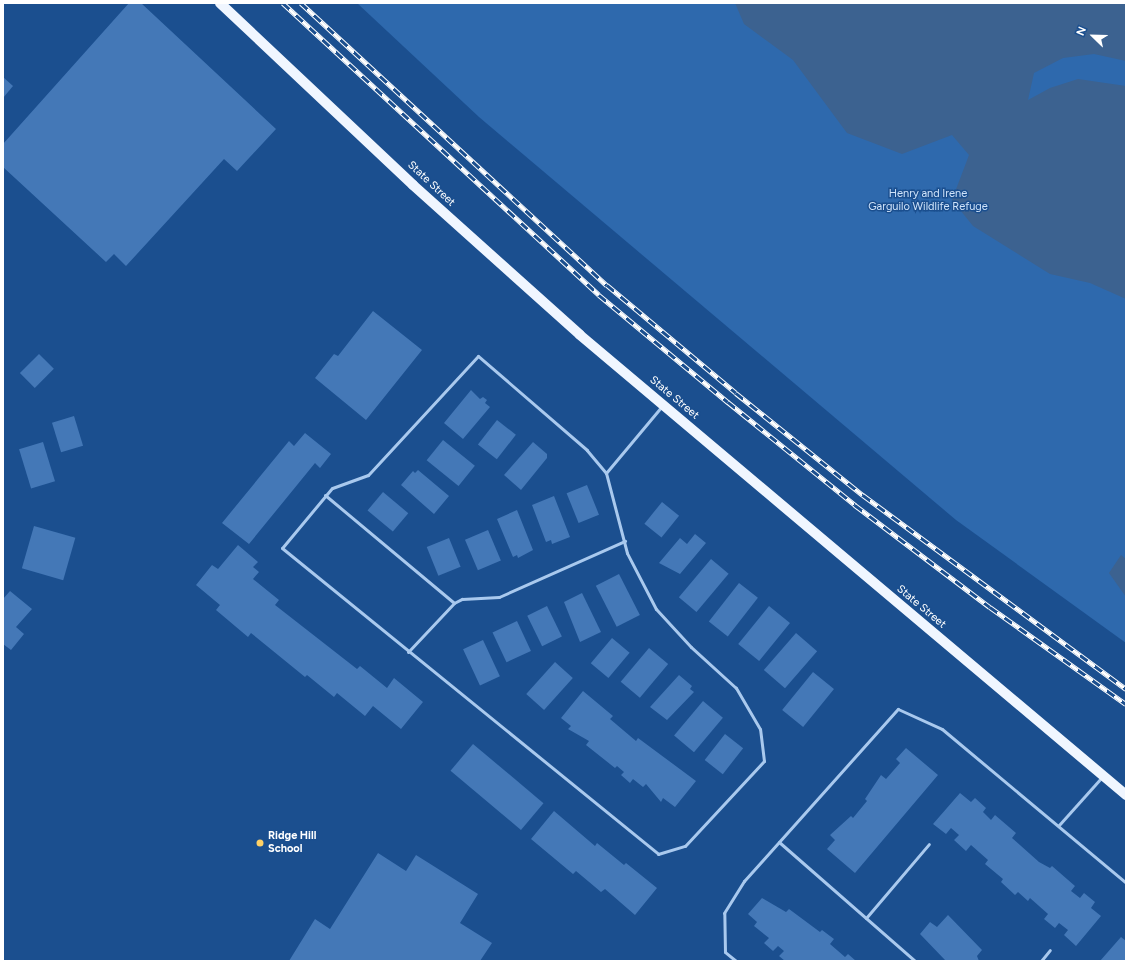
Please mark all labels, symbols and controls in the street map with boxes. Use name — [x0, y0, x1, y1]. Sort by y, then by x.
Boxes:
north arrow — [1073, 16, 1113, 56]
text: N — [1074, 25, 1089, 38]
street label: State Street — [405, 159, 457, 209]
park label: Henry and Irene Garguilo Wildlife Refuge — [868, 188, 988, 214]
street label: State Street — [647, 374, 701, 422]
street label: State Street — [894, 583, 948, 631]
place label: Ridge Hill School — [268, 830, 316, 856]
marker: Ridge Hill School — [255, 838, 265, 848]

